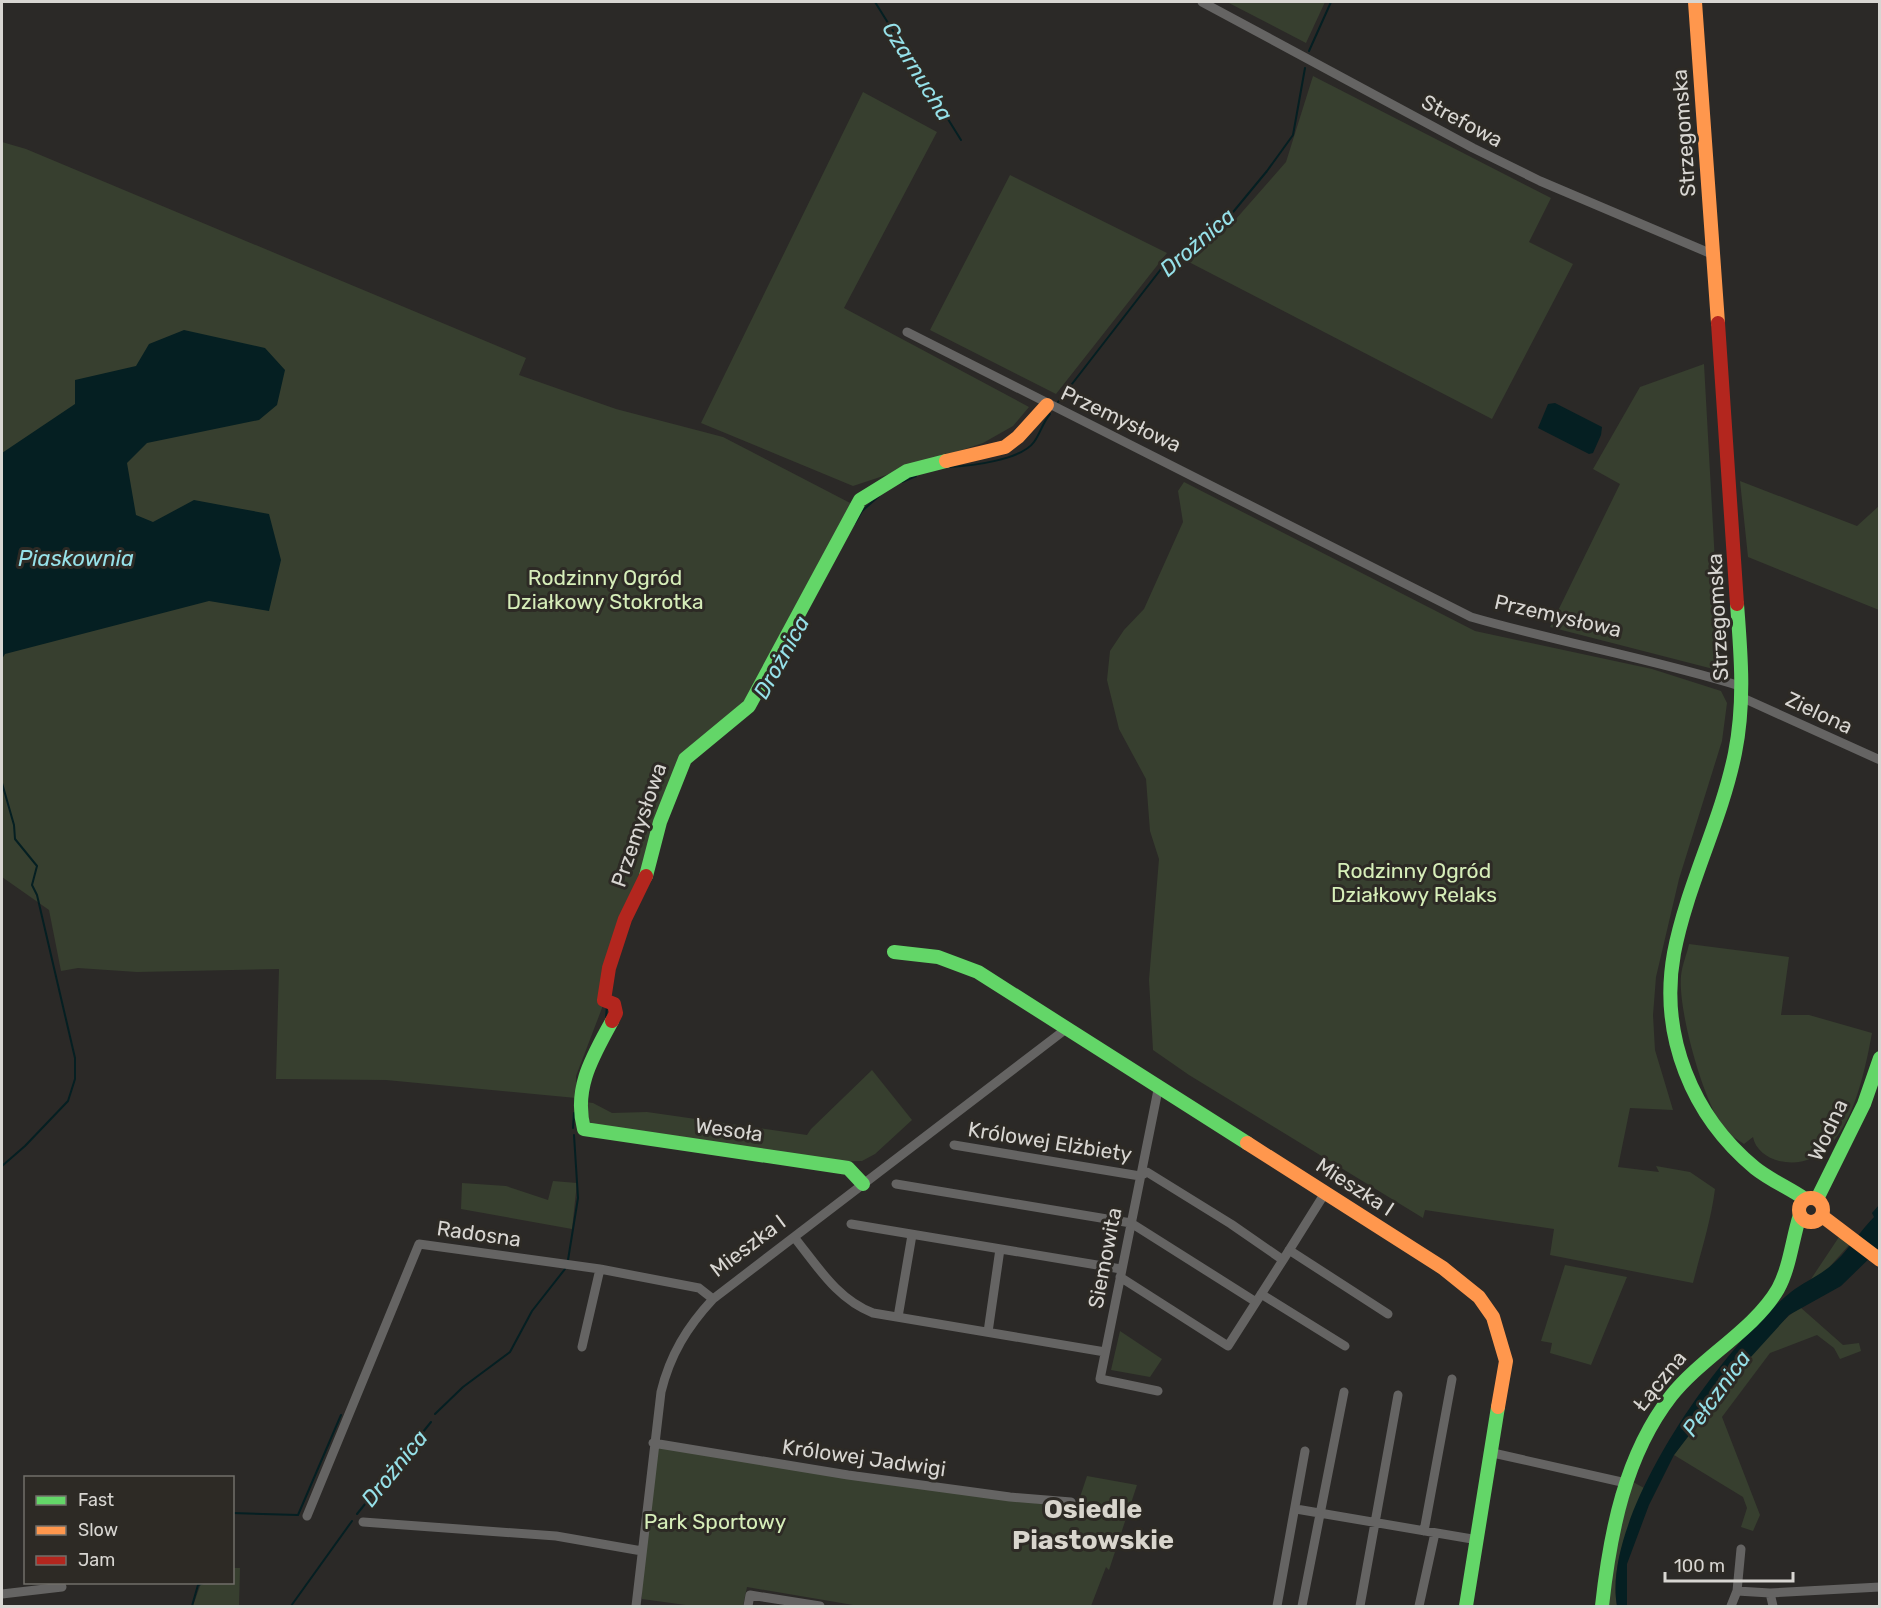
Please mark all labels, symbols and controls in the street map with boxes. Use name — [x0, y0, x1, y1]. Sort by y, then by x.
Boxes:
water label: Czarnucha — [876, 17, 959, 126]
street label: Strzegomska — [1667, 68, 1700, 198]
street label: Strefowa — [1417, 89, 1507, 152]
water label: Drożnica — [1154, 202, 1240, 282]
street label: Przemysłowa — [1057, 380, 1185, 457]
water label: Piaskownia — [18, 545, 134, 572]
street label: Strzegomska — [1702, 553, 1733, 681]
park label: Rodzinny Ogród Działkowy Stokrotka — [506, 565, 704, 614]
street label: Przemysłowa — [1492, 589, 1624, 642]
water label: Drożnica — [748, 611, 815, 703]
street label: Zielona — [1782, 686, 1857, 739]
street label: Przemysłowa — [606, 759, 671, 890]
park label: Rodzinny Ogród Działkowy Relaks — [1331, 858, 1497, 907]
street label: Wodna — [1802, 1095, 1853, 1165]
street label: Wesoła — [694, 1112, 765, 1147]
street label: Królowej Elżbiety — [966, 1116, 1134, 1167]
street label: Mieszka I — [1312, 1152, 1399, 1221]
street label: Siemowita — [1083, 1205, 1127, 1310]
street label: Mieszka I — [705, 1209, 790, 1282]
street label: Radosna — [435, 1215, 523, 1252]
water label: Pełcznica — [1676, 1345, 1757, 1441]
street label: Łączna — [1628, 1346, 1691, 1416]
water label: Drożnica — [355, 1424, 433, 1512]
street label: Królowej Jadwigi — [781, 1434, 947, 1481]
legend — [24, 1476, 234, 1584]
text: Fast — [78, 1489, 114, 1511]
district label: Osiedle Piastowskie — [1012, 1493, 1174, 1556]
park label: Park Sportowy — [644, 1509, 787, 1534]
text: Slow — [78, 1519, 118, 1541]
scale bar — [1665, 1545, 1792, 1583]
text: Jam — [78, 1549, 115, 1571]
text: 100 m — [1674, 1555, 1725, 1577]

